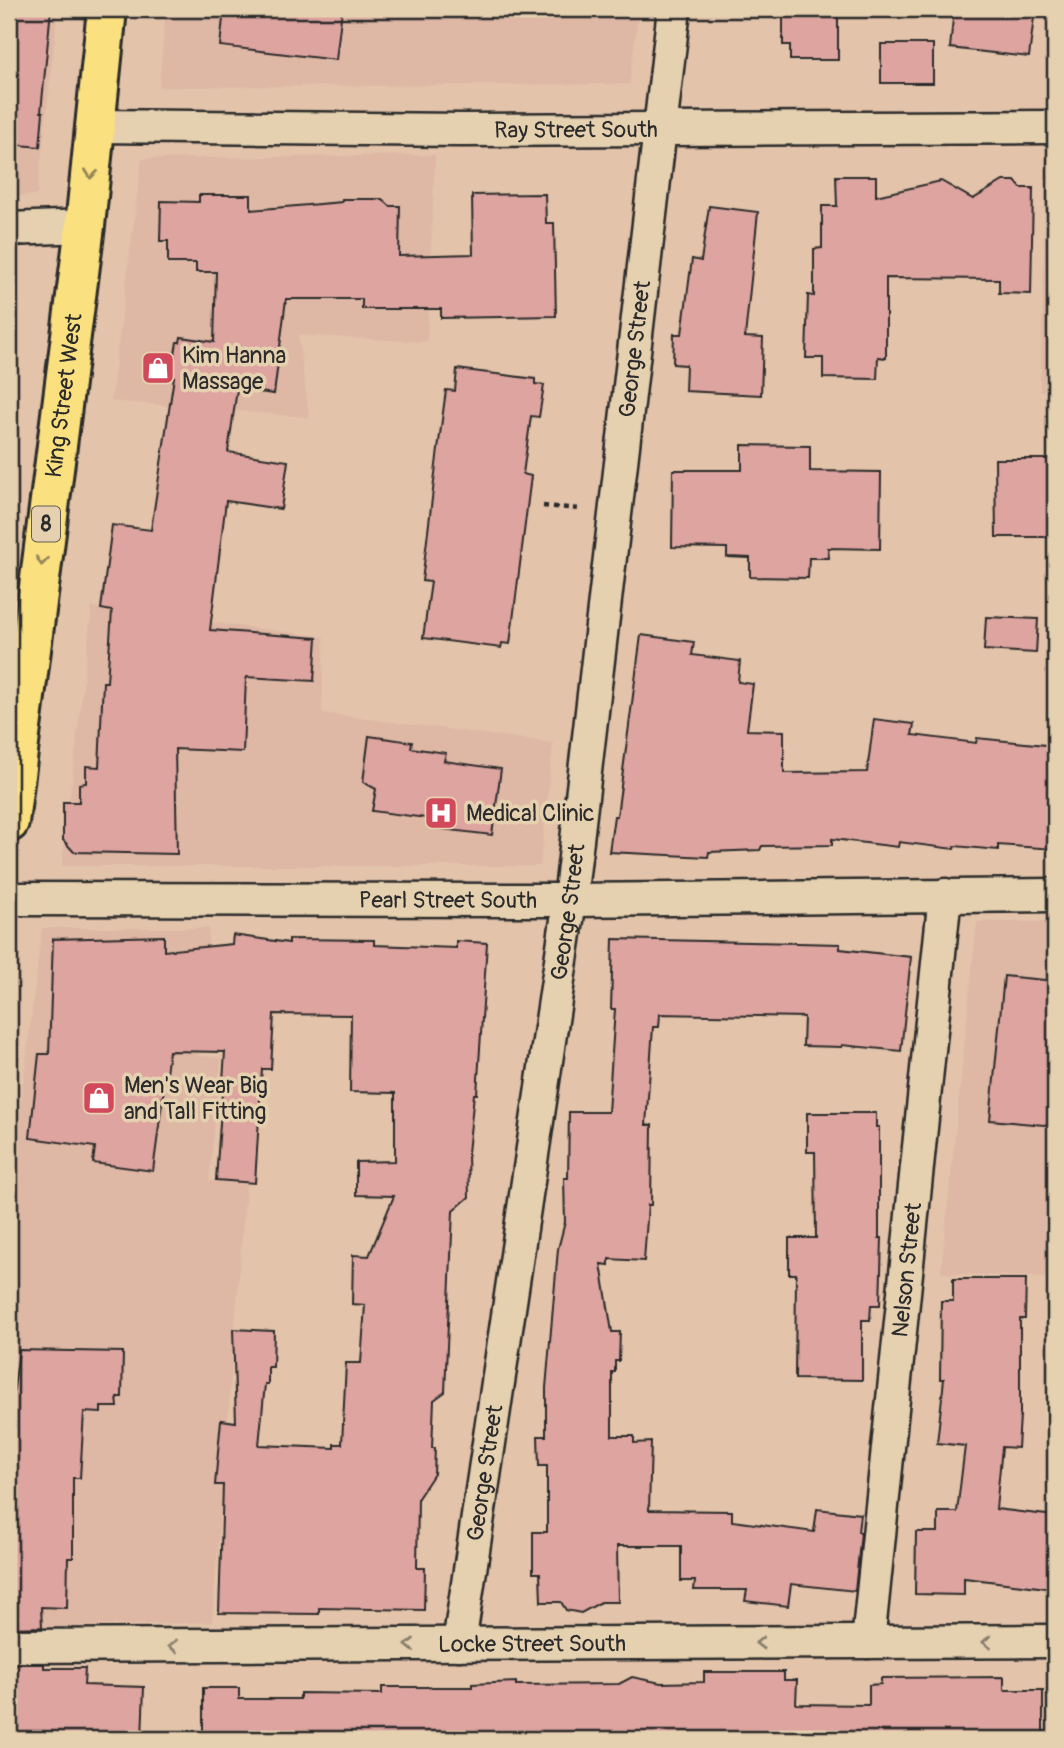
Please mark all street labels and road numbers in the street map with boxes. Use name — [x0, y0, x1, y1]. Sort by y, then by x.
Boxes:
street label: Ray Street South — [494, 115, 658, 145]
street label: George Street — [612, 278, 657, 419]
street label: King Street West — [39, 311, 89, 479]
road number: 8 — [32, 506, 60, 542]
street label: George Street — [544, 842, 592, 982]
street label: Pearl Street South — [359, 886, 537, 915]
street label: Nelson Street — [885, 1201, 928, 1339]
street label: George Street — [461, 1402, 510, 1543]
street label: Locke Street South — [438, 1629, 626, 1659]

